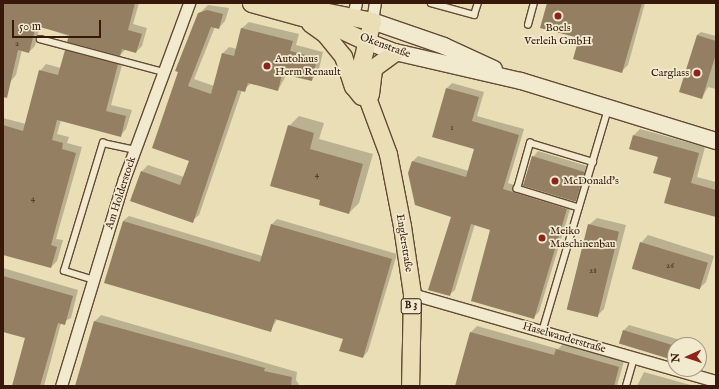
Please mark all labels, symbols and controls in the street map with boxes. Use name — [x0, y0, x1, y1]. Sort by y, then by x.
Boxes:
marker: Boels Verleih GmbH — [553, 11, 563, 21]
scale bar — [14, 12, 103, 38]
text: 50 m — [19, 19, 41, 34]
place label: Boels Verleih GmbH — [524, 22, 592, 48]
street label: Okenstraße — [358, 31, 412, 61]
house number: 2 — [15, 39, 19, 49]
place label: Autohaus Herm Renault — [275, 53, 341, 79]
marker: Autohaus Herm Renault — [262, 61, 272, 71]
place label: Carglass — [651, 66, 689, 80]
marker: Carglass — [692, 68, 702, 78]
house number: 1 — [450, 123, 454, 133]
street label: Am Holderstock — [103, 155, 139, 231]
house number: 4 — [315, 170, 319, 180]
place label: McDonald's — [563, 174, 619, 188]
marker: McDonald's — [550, 176, 560, 186]
house number: 4 — [31, 194, 35, 204]
street label: Englerstraße — [393, 213, 415, 273]
place label: Meiko Maschinenbau — [550, 225, 616, 251]
marker: Meiko Maschinenbau — [537, 233, 547, 243]
house number: 26 — [666, 261, 674, 271]
house number: 28 — [589, 266, 597, 276]
road number: B 3 — [400, 298, 422, 314]
street label: Haselwanderstraße — [521, 320, 607, 356]
north arrow — [667, 337, 707, 377]
text: N — [669, 352, 683, 363]

